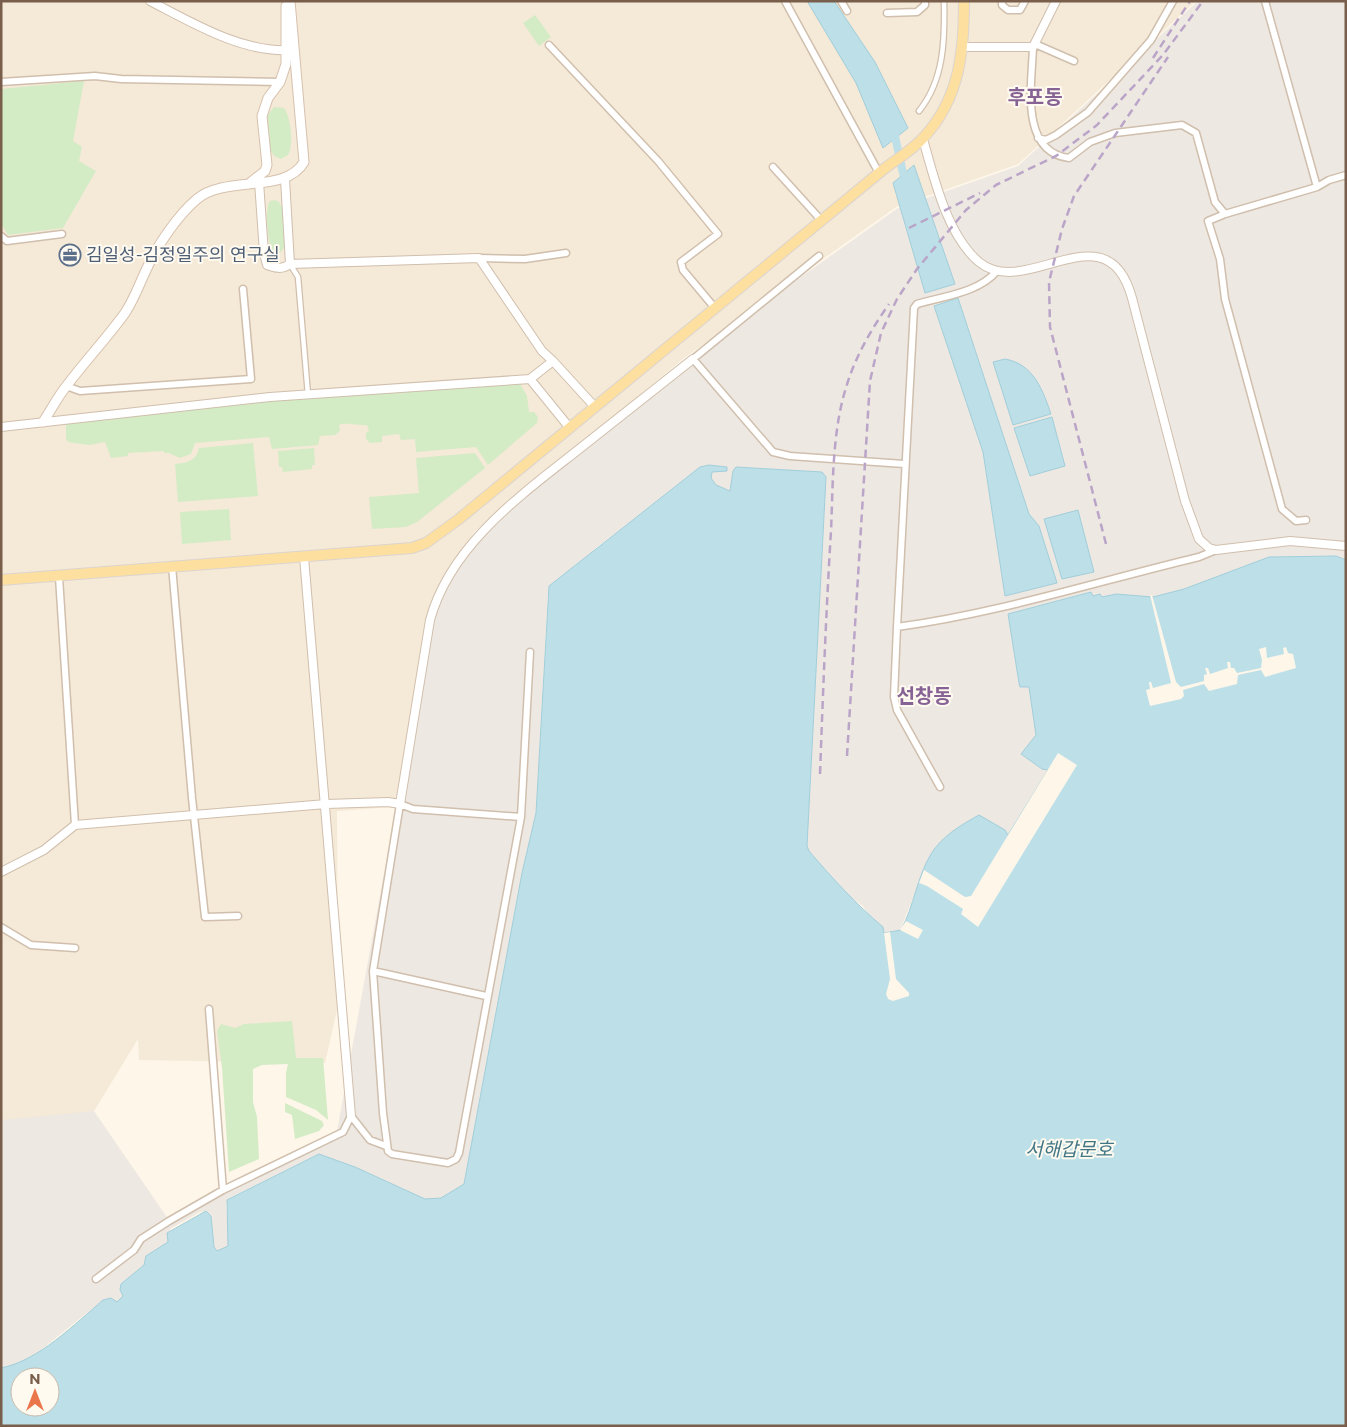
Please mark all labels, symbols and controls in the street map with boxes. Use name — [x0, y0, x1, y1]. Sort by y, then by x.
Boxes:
district label: 후포동 — [1007, 85, 1063, 109]
office icon: 김일성-김정일주의 연구실 — [58, 243, 82, 267]
place label: 김일성-김정일주의 연구실 — [86, 244, 280, 266]
district label: 선창동 — [896, 684, 952, 708]
water label: 서해갑문호 — [1025, 1138, 1114, 1161]
north arrow — [10, 1367, 60, 1417]
text: N — [29, 1370, 41, 1388]

